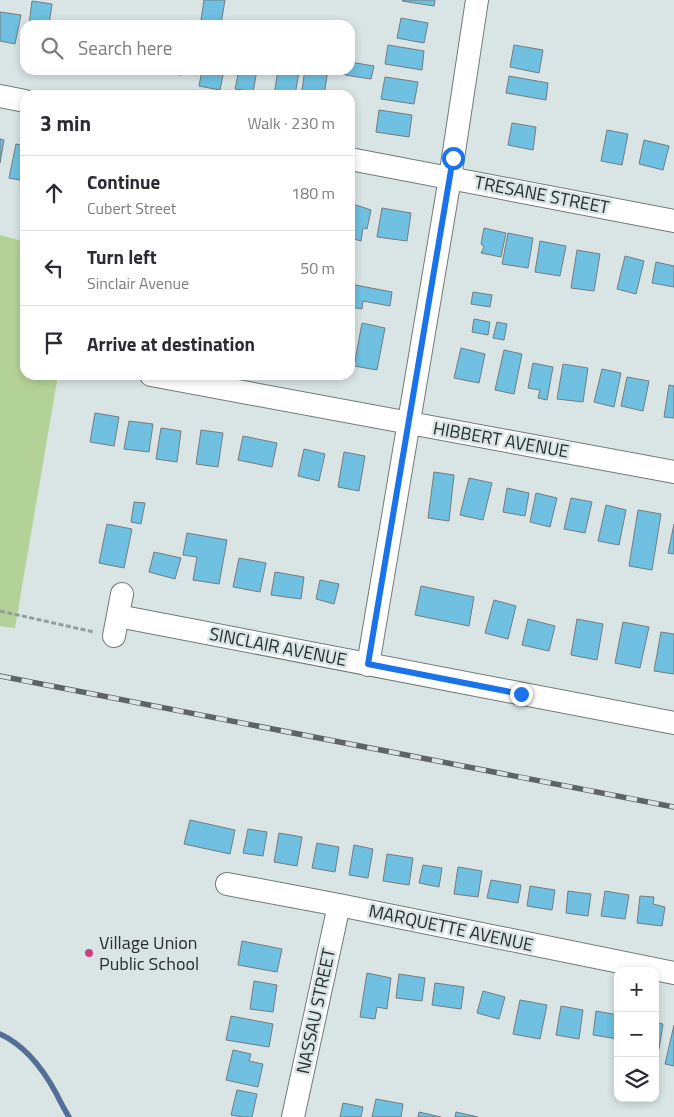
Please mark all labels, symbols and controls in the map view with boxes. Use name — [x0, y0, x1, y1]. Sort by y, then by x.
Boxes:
search box — [20, 20, 355, 75]
text: Search here — [78, 33, 172, 62]
icon: search — [38, 34, 66, 62]
text: 3 min — [40, 107, 91, 139]
text: Walk · 230 m — [247, 111, 335, 135]
route start — [442, 147, 465, 170]
text: Continue — [87, 167, 160, 196]
street label: TRESANE STREET — [473, 168, 612, 221]
icon: ahead — [40, 179, 68, 207]
text: 180 m — [291, 181, 335, 205]
text: Cubert Street — [87, 196, 176, 220]
text: Turn left — [87, 242, 157, 271]
icon: left — [40, 254, 68, 282]
text: 50 m — [300, 256, 335, 280]
text: Sinclair Avenue — [87, 271, 189, 295]
icon: arrive — [40, 329, 68, 357]
text: Arrive at destination — [87, 329, 255, 358]
street label: HIBBERT AVENUE — [431, 414, 571, 465]
street label: SINCLAIR AVENUE — [207, 620, 349, 673]
route end — [510, 683, 533, 706]
street label: MARQUETTE AVENUE — [366, 897, 536, 958]
place label: Village Union Public School — [99, 929, 199, 977]
street label: NASSAU STREET — [289, 945, 342, 1076]
marker: Village Union Public School — [83, 947, 95, 959]
map controls — [614, 967, 659, 1102]
button: + — [614, 967, 659, 1012]
button: − — [614, 1012, 659, 1057]
button: layers — [614, 1057, 659, 1102]

